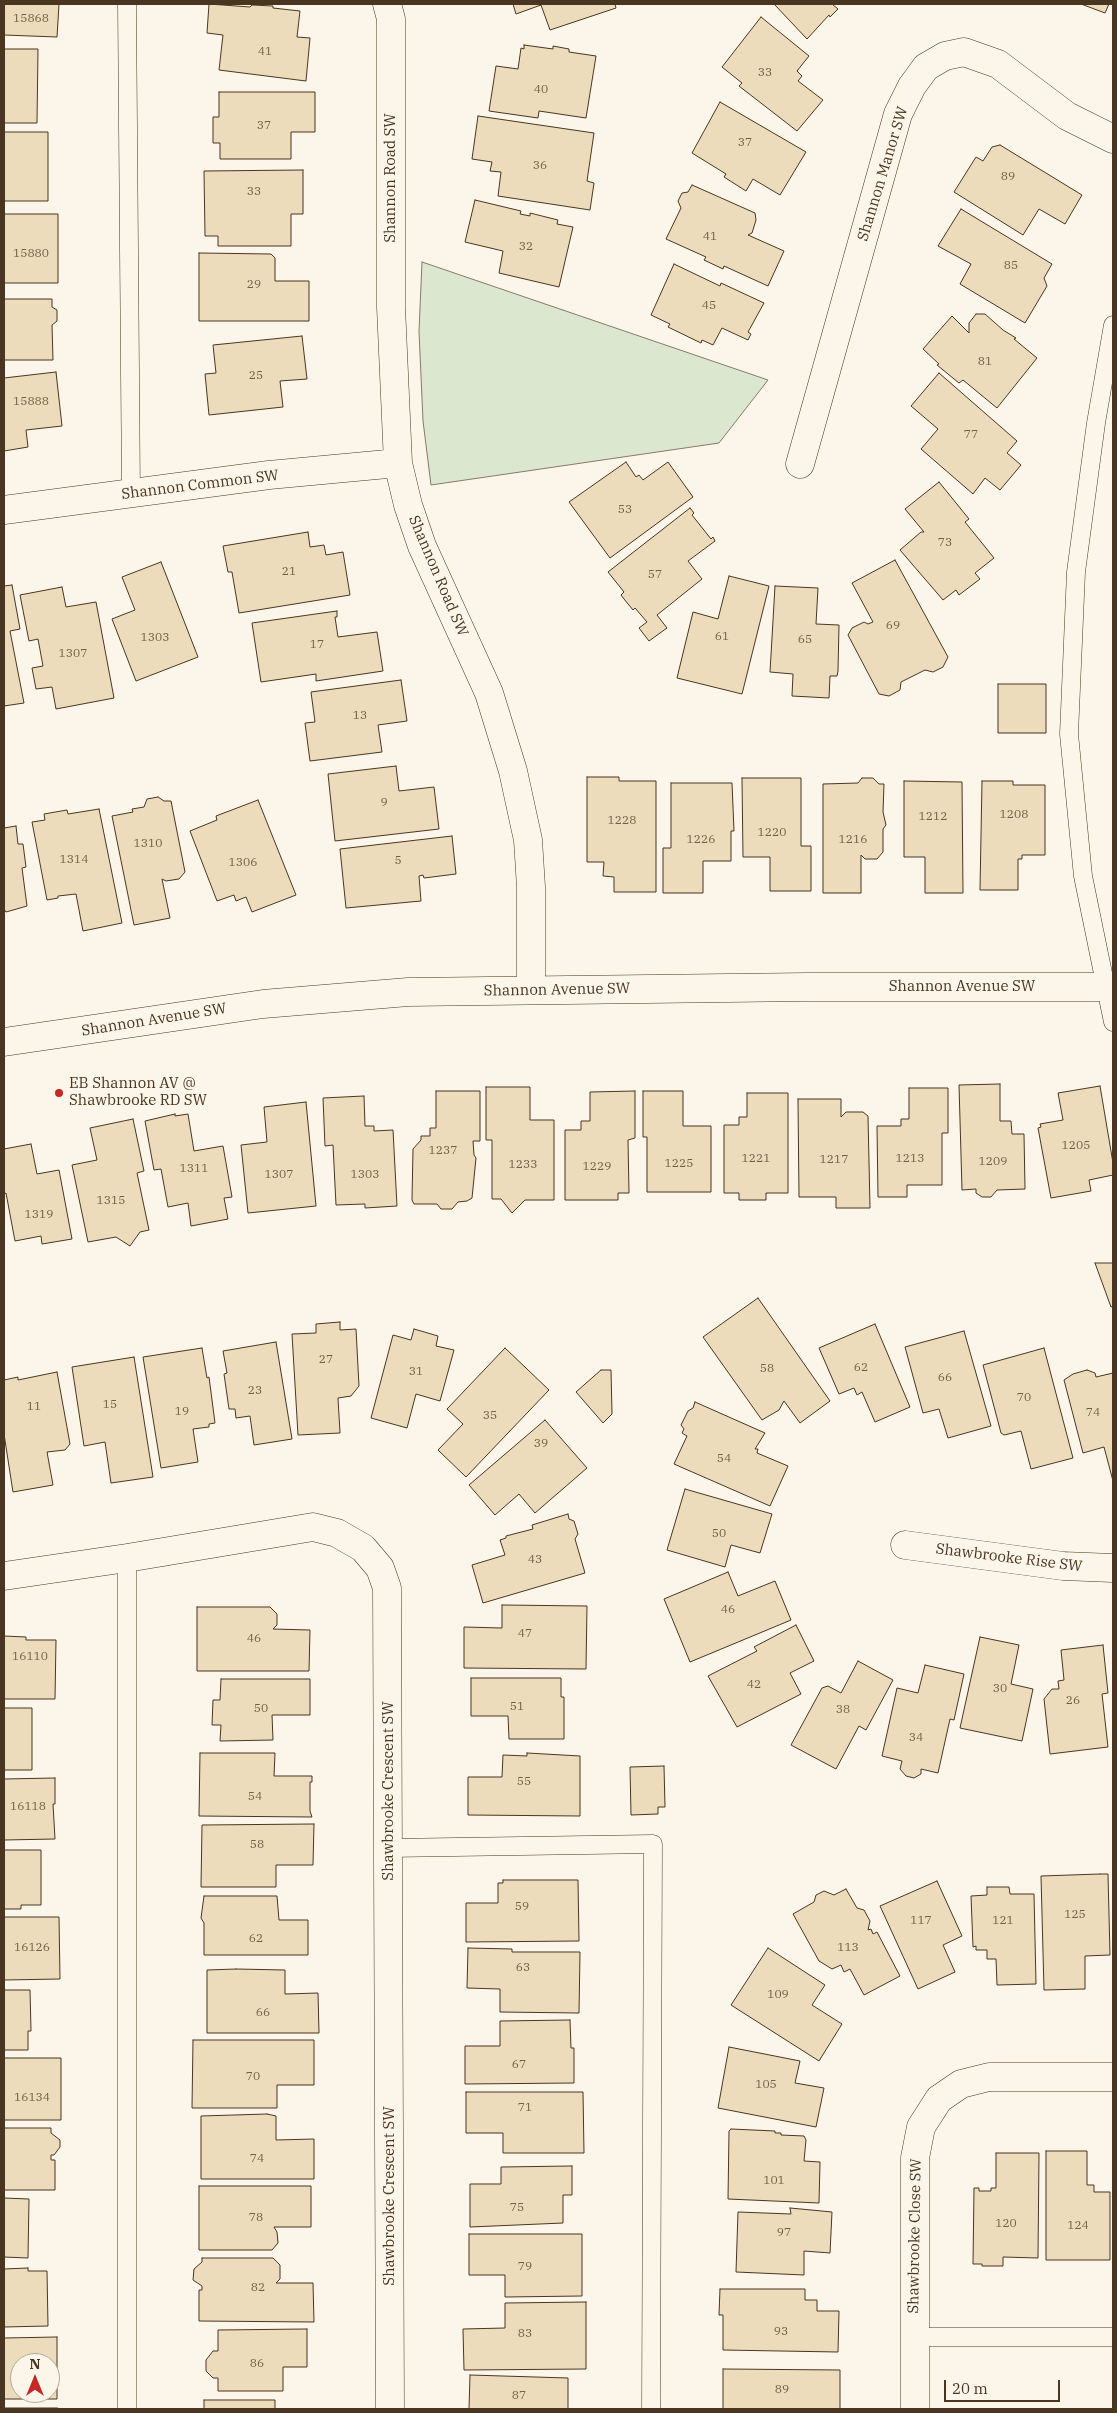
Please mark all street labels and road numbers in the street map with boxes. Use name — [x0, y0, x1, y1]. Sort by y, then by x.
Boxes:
street label: Shannon Manor SW — [854, 105, 912, 243]
street label: Shannon Road SW — [382, 113, 400, 243]
street label: Shannon Common SW — [120, 466, 280, 504]
street label: Shannon Road SW — [404, 513, 472, 639]
street label: Shannon Avenue SW — [889, 978, 1035, 996]
street label: Shannon Avenue SW — [484, 980, 630, 1000]
street label: Shannon Avenue SW — [80, 1000, 228, 1040]
street label: Shawbrooke Rise SW — [935, 1540, 1083, 1576]
street label: Shawbrooke Crescent SW — [380, 1701, 398, 1881]
street label: Shawbrooke Crescent SW — [381, 2106, 399, 2286]
street label: Shawbrooke Close SW — [905, 2158, 925, 2314]

